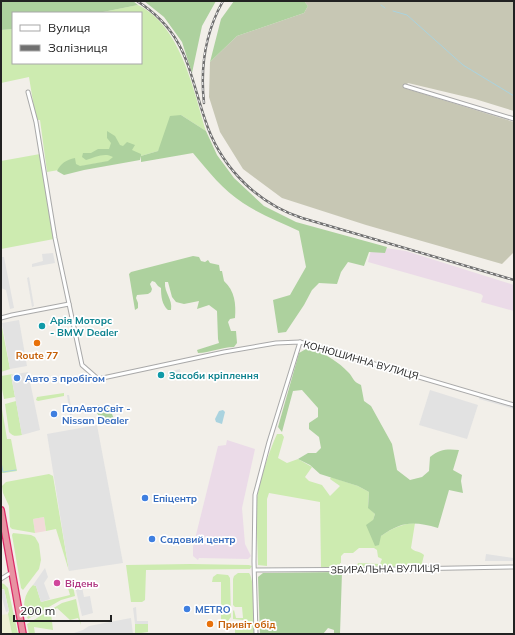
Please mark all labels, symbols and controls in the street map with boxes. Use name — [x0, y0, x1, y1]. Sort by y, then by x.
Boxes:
legend — [12, 12, 142, 64]
text: Вулиця — [48, 20, 90, 35]
text: Залізниця — [48, 40, 108, 55]
place label: Арія Моторс - BMW Dealer — [50, 314, 118, 339]
marker: Арія Моторс - BMW Dealer — [37, 321, 47, 331]
street label: КОНЮШИННА ВУЛИЦЯ — [302, 337, 420, 383]
marker: Route 77 — [32, 338, 42, 348]
place label: Route 77 — [16, 349, 58, 362]
place label: Засоби кріплення — [169, 369, 259, 382]
marker: Засоби кріплення — [156, 370, 166, 380]
place label: Авто з пробігом — [25, 372, 105, 385]
marker: Авто з пробігом — [12, 373, 22, 383]
place label: ГалАвтоСвіт - Nissan Dealer — [62, 402, 131, 427]
marker: ГалАвтоСвіт - Nissan Dealer — [49, 409, 59, 419]
place label: Епіцентр — [153, 492, 197, 505]
marker: Епіцентр — [140, 493, 150, 503]
place label: Садовий центр — [160, 533, 236, 546]
marker: Садовий центр — [147, 534, 157, 544]
street label: ЗБИРАЛЬНА ВУЛИЦЯ — [330, 562, 440, 576]
place label: Відень — [65, 577, 99, 590]
marker: Відень — [52, 578, 62, 588]
scale bar — [14, 597, 111, 623]
text: 200 m — [20, 603, 55, 618]
place label: METRO — [195, 603, 231, 616]
marker: METRO — [182, 604, 192, 614]
place label: Привіт обід — [218, 618, 276, 631]
marker: Привіт обід — [205, 619, 215, 629]

